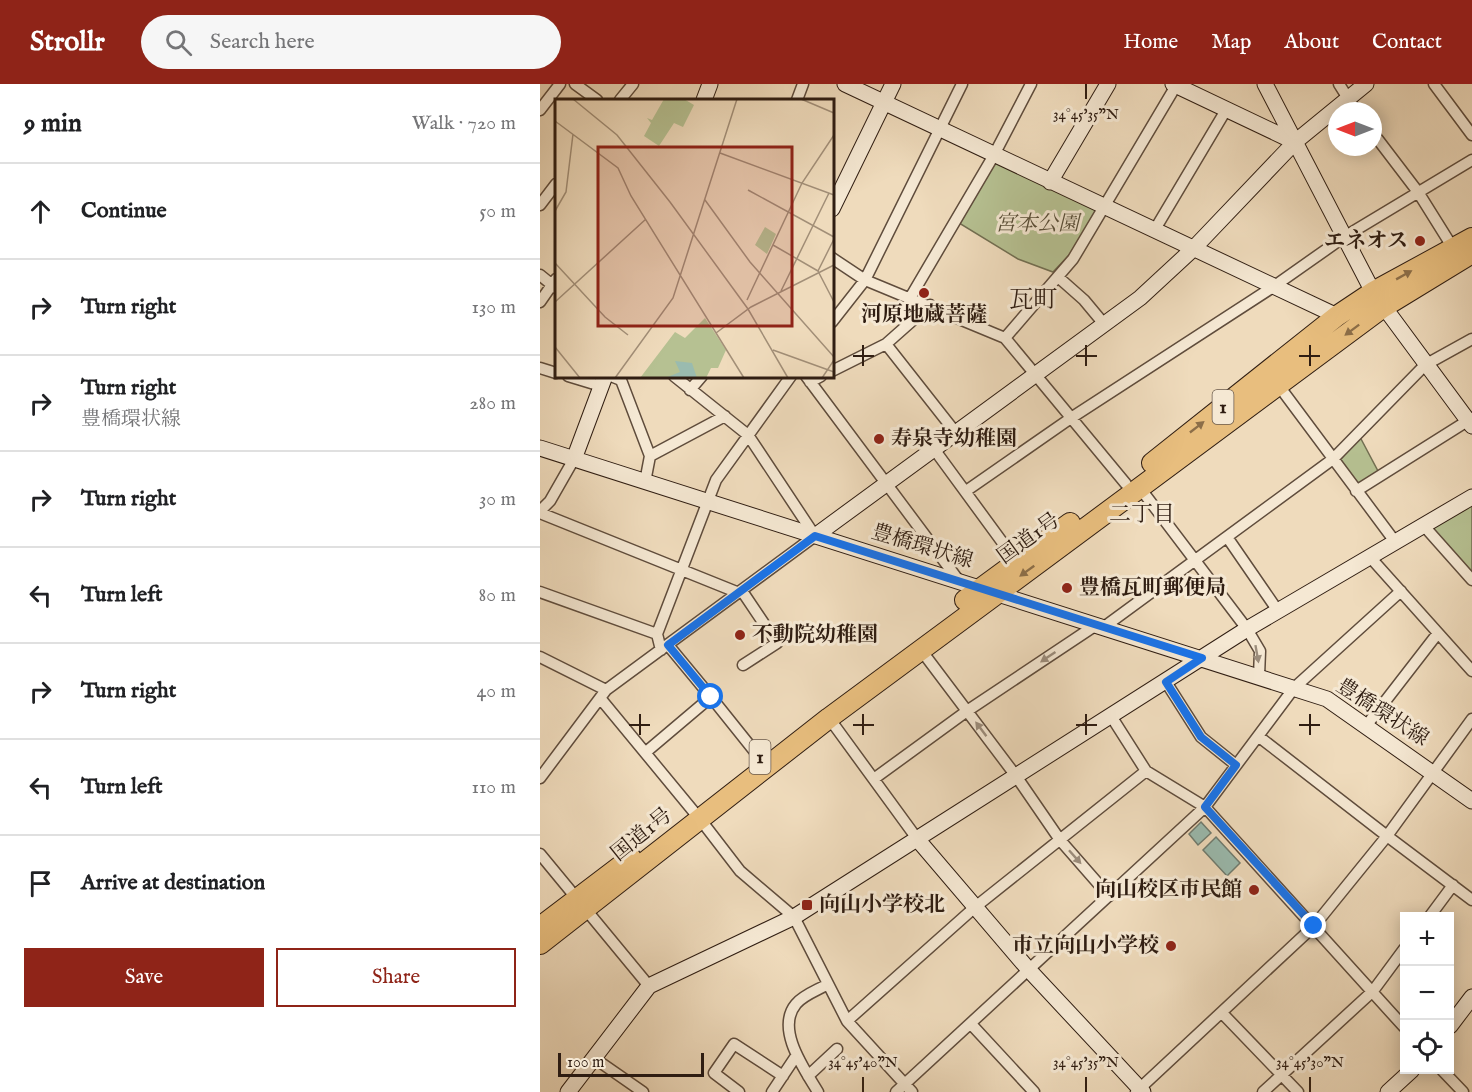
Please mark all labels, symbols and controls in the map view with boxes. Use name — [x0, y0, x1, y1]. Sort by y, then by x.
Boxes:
search box — [141, 15, 561, 69]
text: Strollr — [30, 25, 105, 60]
icon: search — [162, 26, 195, 59]
text: Search here — [210, 28, 315, 56]
text: Home — [1123, 29, 1178, 56]
text: Map — [1211, 29, 1251, 56]
text: About — [1284, 29, 1339, 56]
text: Contact — [1372, 29, 1442, 56]
inset map — [555, 99, 834, 378]
north arrow — [1328, 102, 1382, 156]
text: 34°45'35"N — [1053, 105, 1119, 124]
text: 9 min — [24, 107, 82, 140]
text: Walk · 720 m — [412, 111, 516, 136]
icon: ahead — [24, 195, 57, 228]
text: Continue — [81, 197, 167, 225]
text: 50 m — [479, 199, 516, 224]
park label: 宮本公園 — [995, 211, 1082, 238]
place label: エネオス — [1324, 228, 1408, 255]
marker: エネオス — [1413, 234, 1427, 248]
one-way arrow — [1396, 270, 1413, 280]
district label: 瓦町 — [1009, 285, 1057, 316]
marker: 河原地蔵菩薩 — [917, 286, 931, 300]
icon: right — [24, 291, 57, 324]
text: Turn right — [81, 293, 176, 321]
text: 130 m — [471, 295, 516, 320]
place label: 河原地蔵菩薩 — [861, 302, 987, 329]
one-way arrow — [1345, 324, 1360, 336]
text: Turn right — [81, 374, 176, 402]
icon: right — [24, 387, 57, 420]
road number: 1 — [1212, 390, 1234, 424]
text: 280 m — [469, 391, 516, 416]
text: 豊橋環状線 — [81, 407, 181, 432]
one-way arrow — [1189, 421, 1205, 434]
place label: 寿泉寺幼稚園 — [891, 426, 1017, 453]
marker: 寿泉寺幼稚園 — [872, 432, 886, 446]
icon: right — [24, 483, 57, 516]
text: Turn right — [81, 485, 176, 513]
text: 30 m — [479, 487, 516, 512]
district label: 二丁目 — [1109, 501, 1175, 529]
street label: 国道1号 — [992, 507, 1066, 571]
street label: 豊橋環状線 — [868, 519, 976, 575]
one-way arrow — [1019, 565, 1035, 577]
place label: 豊橋瓦町郵便局 — [1079, 575, 1226, 602]
icon: left — [24, 579, 57, 612]
text: Turn left — [81, 581, 163, 609]
marker: 豊橋瓦町郵便局 — [1060, 581, 1074, 595]
text: 80 m — [479, 583, 516, 608]
place label: 不動院幼稚園 — [752, 622, 878, 649]
marker: 不動院幼稚園 — [733, 628, 747, 642]
one-way arrow — [1253, 645, 1262, 664]
one-way arrow — [1040, 651, 1056, 663]
street label: 豊橋環状線 — [1331, 673, 1433, 753]
icon: right — [24, 675, 57, 708]
text: Turn right — [81, 677, 176, 705]
text: 40 m — [477, 679, 516, 704]
route start — [697, 683, 723, 709]
one-way arrow — [975, 721, 987, 737]
road number: 1 — [750, 740, 770, 774]
icon: left — [24, 771, 57, 804]
text: Turn left — [81, 773, 163, 801]
text: 110 m — [472, 775, 516, 800]
street label: 国道1号 — [606, 802, 678, 868]
one-way arrow — [1068, 849, 1081, 864]
icon: arrive — [24, 867, 57, 900]
text: Arrive at destination — [81, 869, 265, 897]
place label: 向山校区市民館 — [1095, 877, 1242, 904]
marker: 向山校区市民館 — [1247, 883, 1261, 897]
place label: 向山小学校北 — [819, 892, 945, 919]
marker: 向山小学校北 — [800, 898, 814, 912]
route end — [1300, 912, 1326, 938]
map controls — [1400, 912, 1454, 1074]
button: + — [1400, 912, 1454, 966]
place label: 市立向山小学校 — [1012, 933, 1159, 960]
marker: 市立向山小学校 — [1164, 939, 1178, 953]
button: Save — [24, 948, 264, 1007]
button: Share — [276, 948, 516, 1007]
button: − — [1400, 966, 1454, 1020]
button: locate — [1400, 1020, 1454, 1074]
scale bar — [558, 1050, 704, 1078]
text: 100 m — [567, 1053, 604, 1073]
text: 34°45'40"N — [828, 1053, 898, 1072]
text: 34°45'35"N — [1053, 1053, 1119, 1072]
text: 34°45'30"N — [1276, 1053, 1344, 1072]

